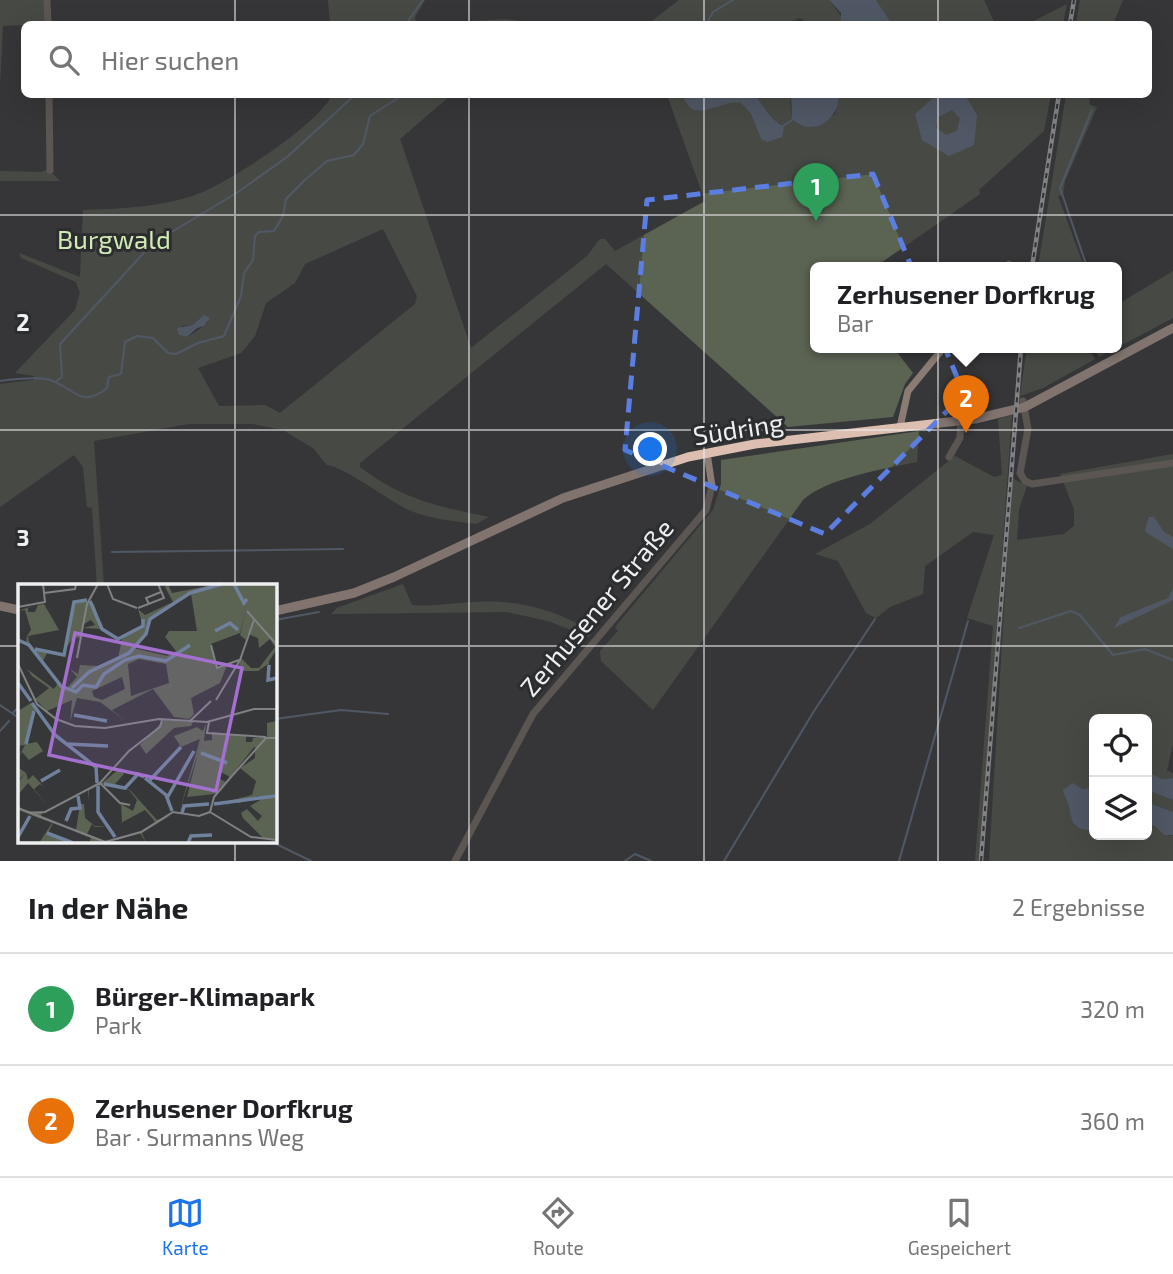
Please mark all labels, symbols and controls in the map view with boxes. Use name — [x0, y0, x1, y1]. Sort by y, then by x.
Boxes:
search box — [21, 21, 1152, 98]
icon: search — [45, 41, 83, 79]
text: Hier suchen — [101, 44, 239, 75]
pin: 1 — [793, 163, 839, 221]
park label: Burgwald — [57, 223, 171, 254]
popup — [810, 262, 1122, 353]
text: Zerhusener Dorfkrug — [837, 278, 1095, 309]
text: 2 — [16, 308, 30, 336]
text: Bar — [837, 309, 873, 337]
pin: 2 — [943, 375, 989, 433]
street label: Südring — [691, 406, 785, 450]
your location — [633, 432, 667, 466]
street label: Zerhusener Straße — [513, 512, 679, 702]
text: 3 — [16, 523, 30, 551]
inset map — [18, 584, 276, 844]
map controls — [1089, 714, 1152, 840]
button: locate — [1089, 714, 1152, 777]
button: layers — [1089, 777, 1152, 840]
text: In der Nähe — [28, 889, 189, 925]
text: 2 Ergebnisse — [1012, 893, 1145, 921]
text: Bürger-Klimapark — [95, 980, 315, 1011]
text: 1 — [46, 995, 56, 1023]
text: 320 m — [1080, 995, 1145, 1023]
text: Park — [95, 1011, 142, 1039]
text: Zerhusener Dorfkrug — [95, 1092, 353, 1123]
text: 2 — [44, 1107, 58, 1135]
text: 360 m — [1080, 1107, 1145, 1135]
text: Bar · Surmanns Weg — [95, 1123, 304, 1151]
tab: Karte — [162, 1194, 209, 1259]
tab: Route — [533, 1194, 584, 1259]
tab: Gespeichert — [908, 1194, 1011, 1259]

